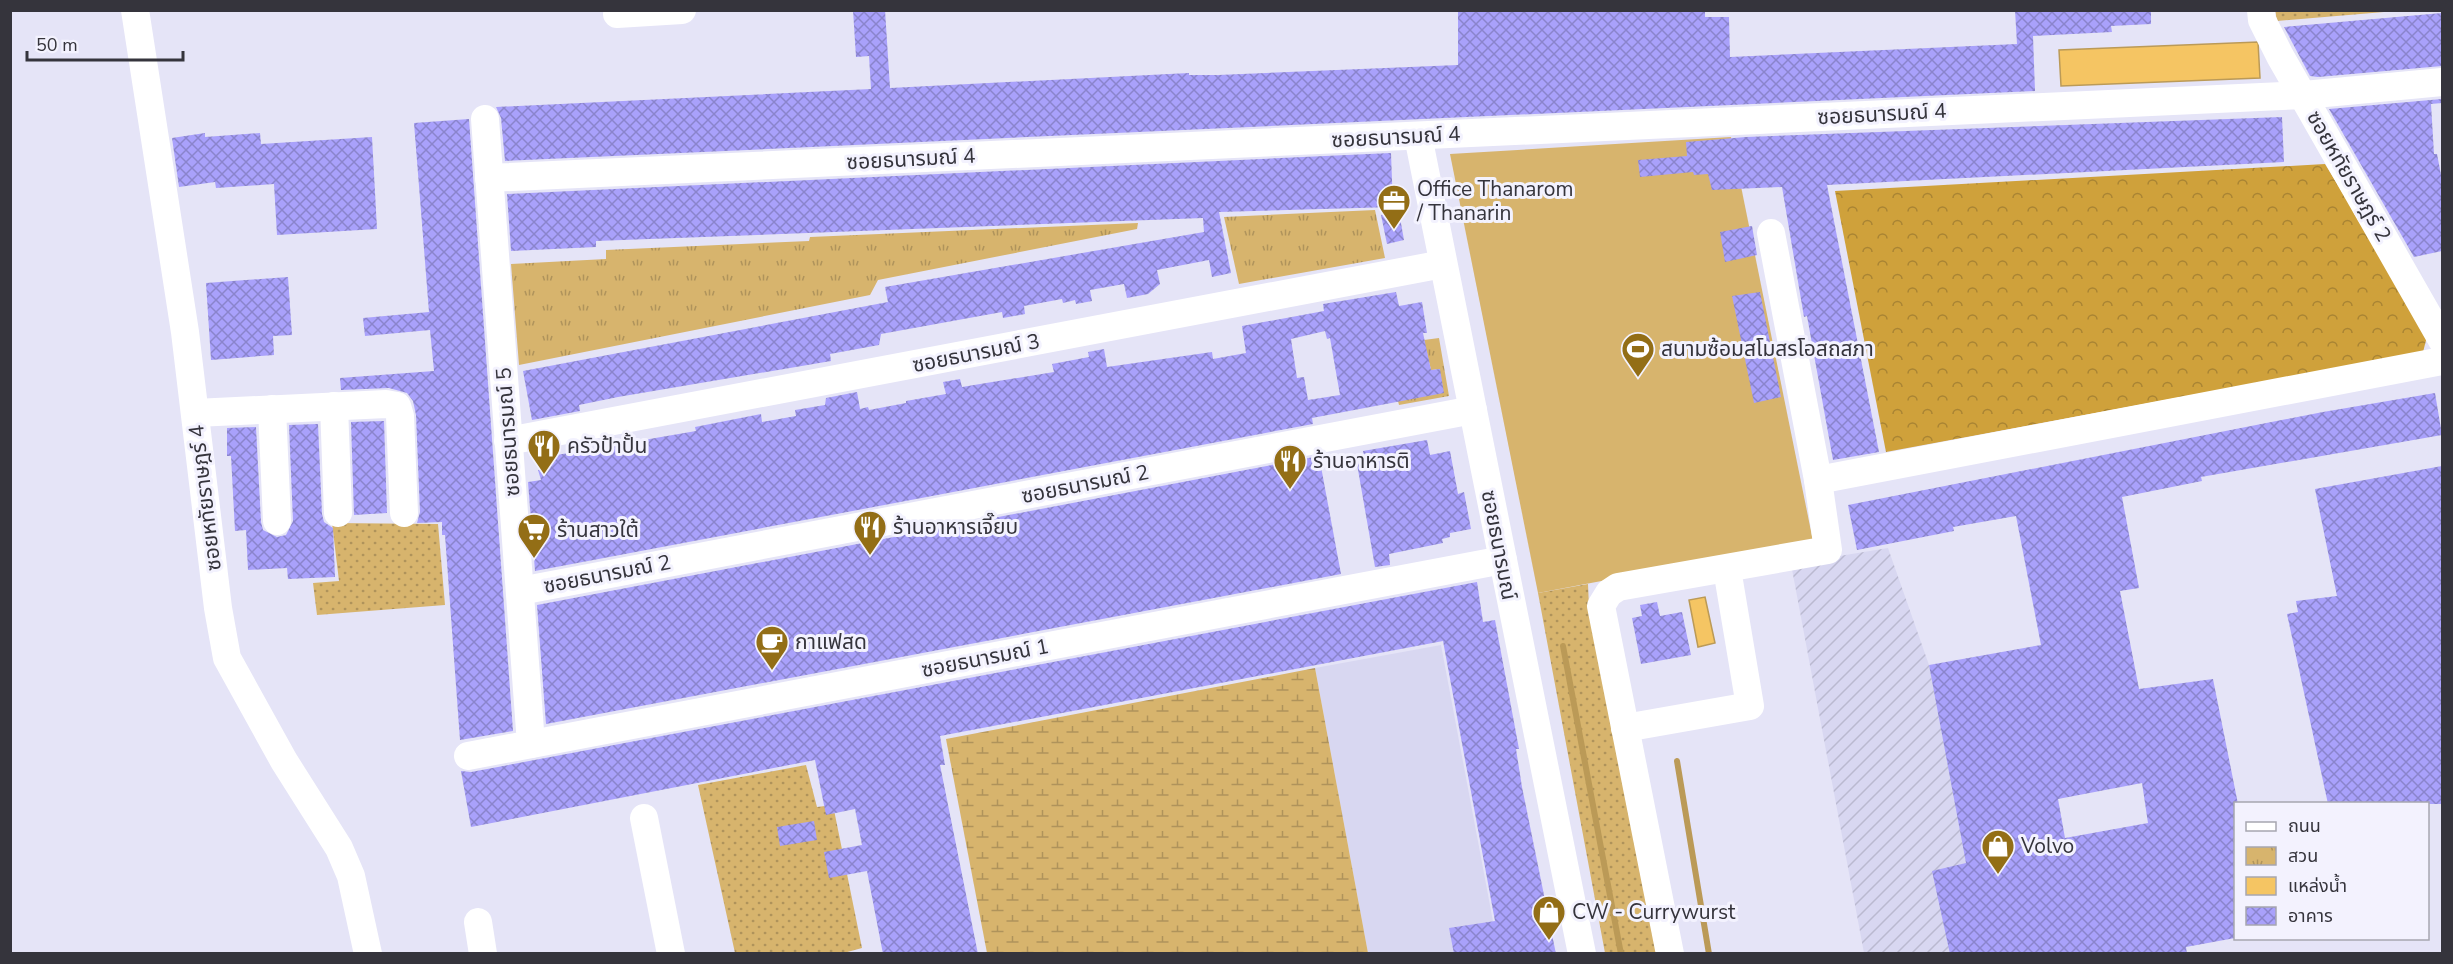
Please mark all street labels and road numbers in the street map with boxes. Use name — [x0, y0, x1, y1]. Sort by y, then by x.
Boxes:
street label: ซอยธนารมณ์ 4 — [1817, 97, 1947, 131]
street label: ซอยหทัยราษฎร์ 2 — [2300, 105, 2398, 247]
street label: ซอยธนารมณ์ 4 — [1331, 120, 1461, 154]
street label: ซอยธนารมณ์ 4 — [846, 142, 976, 176]
street label: ซอยธนารมณ์ 3 — [910, 327, 1042, 379]
street label: ซอยธนารมณ์ 5 — [490, 367, 526, 497]
street label: ซอยหทัยราษฎร์ 4 — [182, 423, 228, 573]
street label: ซอยธนารมณ์ 2 — [1019, 458, 1151, 510]
street label: ซอยธนารมณ์ — [1475, 488, 1523, 602]
street label: ซอยธนารมณ์ 2 — [541, 548, 673, 600]
street label: ซอยธนารมณ์ 1 — [919, 632, 1051, 684]

